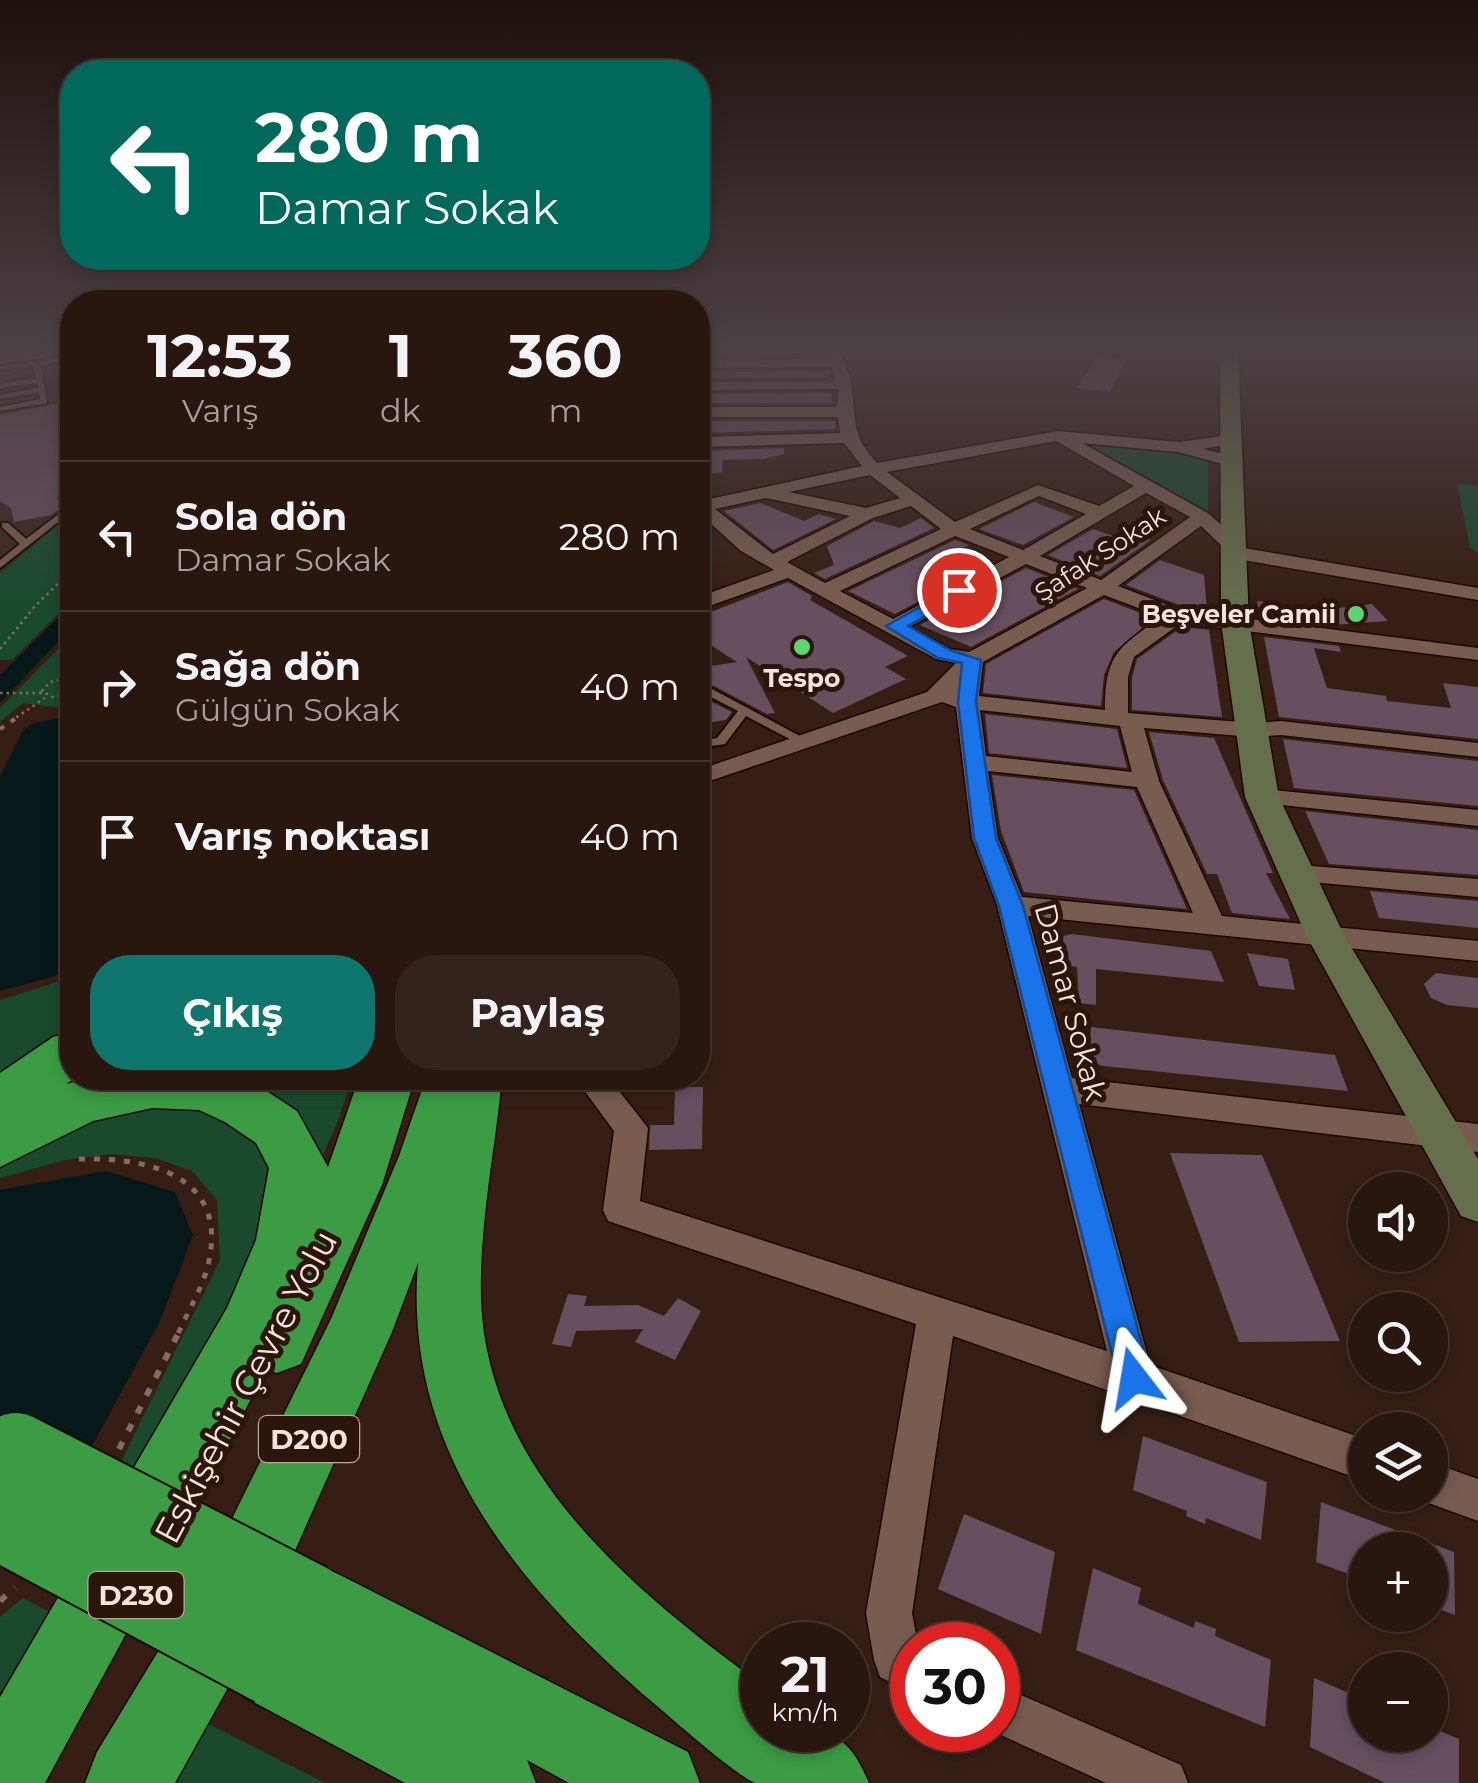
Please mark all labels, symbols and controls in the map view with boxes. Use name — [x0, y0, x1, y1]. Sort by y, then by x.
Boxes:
text: 280 m — [255, 94, 483, 180]
icon: left — [90, 100, 220, 230]
text: Damar Sokak — [255, 180, 559, 235]
text: 12:53 — [147, 319, 293, 392]
text: 1 — [389, 319, 412, 392]
text: 360 — [508, 319, 623, 392]
text: Varış — [182, 391, 258, 430]
text: dk — [380, 391, 421, 430]
text: m — [548, 391, 582, 430]
text: Sola dön — [175, 493, 347, 540]
street label: Şafak Sokak — [1029, 501, 1171, 607]
icon: left — [90, 509, 145, 564]
text: 280 m — [559, 513, 680, 560]
text: Damar Sokak — [175, 540, 391, 579]
pin — [917, 548, 1002, 633]
icon: arrive — [932, 563, 987, 618]
place label: Beşveler Camii — [1142, 599, 1336, 629]
marker: Beşveler Camii — [1345, 603, 1367, 625]
marker: Tespo — [791, 636, 813, 658]
text: Sağa dön — [175, 643, 361, 690]
icon: right — [90, 659, 145, 714]
text: 40 m — [579, 663, 680, 710]
place label: Tespo — [764, 663, 840, 693]
text: Gülgün Sokak — [175, 690, 400, 729]
icon: arrive — [90, 809, 145, 864]
text: Varış noktası — [175, 813, 430, 860]
text: 40 m — [579, 813, 680, 860]
street label: Damar Sokak — [1026, 899, 1115, 1104]
button: Çıkış — [90, 955, 375, 1070]
button: Paylaş — [395, 955, 680, 1070]
map controls — [1348, 1172, 1448, 1752]
button: sound — [1348, 1172, 1448, 1272]
street label: Eskişehir Çevre Yolu — [145, 1223, 346, 1550]
button: search — [1348, 1292, 1448, 1392]
position arrow — [1082, 1326, 1186, 1430]
button: layers — [1348, 1412, 1448, 1512]
road number: D200 — [259, 1416, 359, 1462]
button: + — [1348, 1532, 1448, 1632]
road number: D230 — [88, 1572, 184, 1618]
speed limit sign: 30 — [890, 1622, 1020, 1752]
text: 21 — [780, 1644, 830, 1705]
button: − — [1348, 1652, 1448, 1752]
text: km/h — [772, 1697, 838, 1727]

